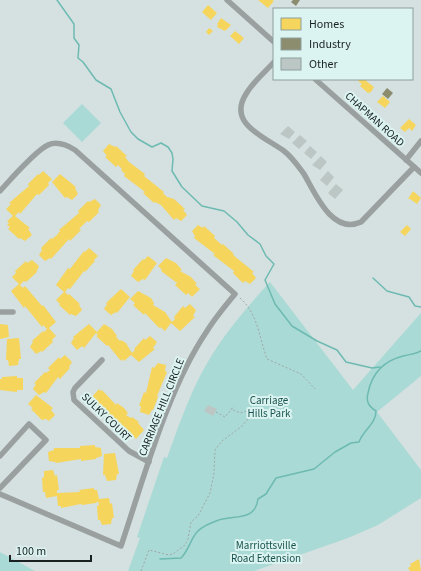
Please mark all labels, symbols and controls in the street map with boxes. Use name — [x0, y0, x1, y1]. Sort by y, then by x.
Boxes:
legend — [273, 8, 413, 80]
text: Homes — [309, 16, 344, 33]
text: Industry — [309, 36, 351, 53]
text: Other — [309, 56, 339, 73]
street label: CHAPMAN ROAD — [342, 89, 408, 150]
street label: CARRIAGE HILL CIRCLE — [135, 356, 188, 458]
street label: SULKY COURT — [78, 390, 135, 445]
park label: Carriage Hills Park — [248, 393, 291, 421]
scale bar — [10, 537, 91, 563]
park label: Marriottsville Road Extension — [231, 538, 301, 566]
text: 100 m — [16, 543, 46, 560]

